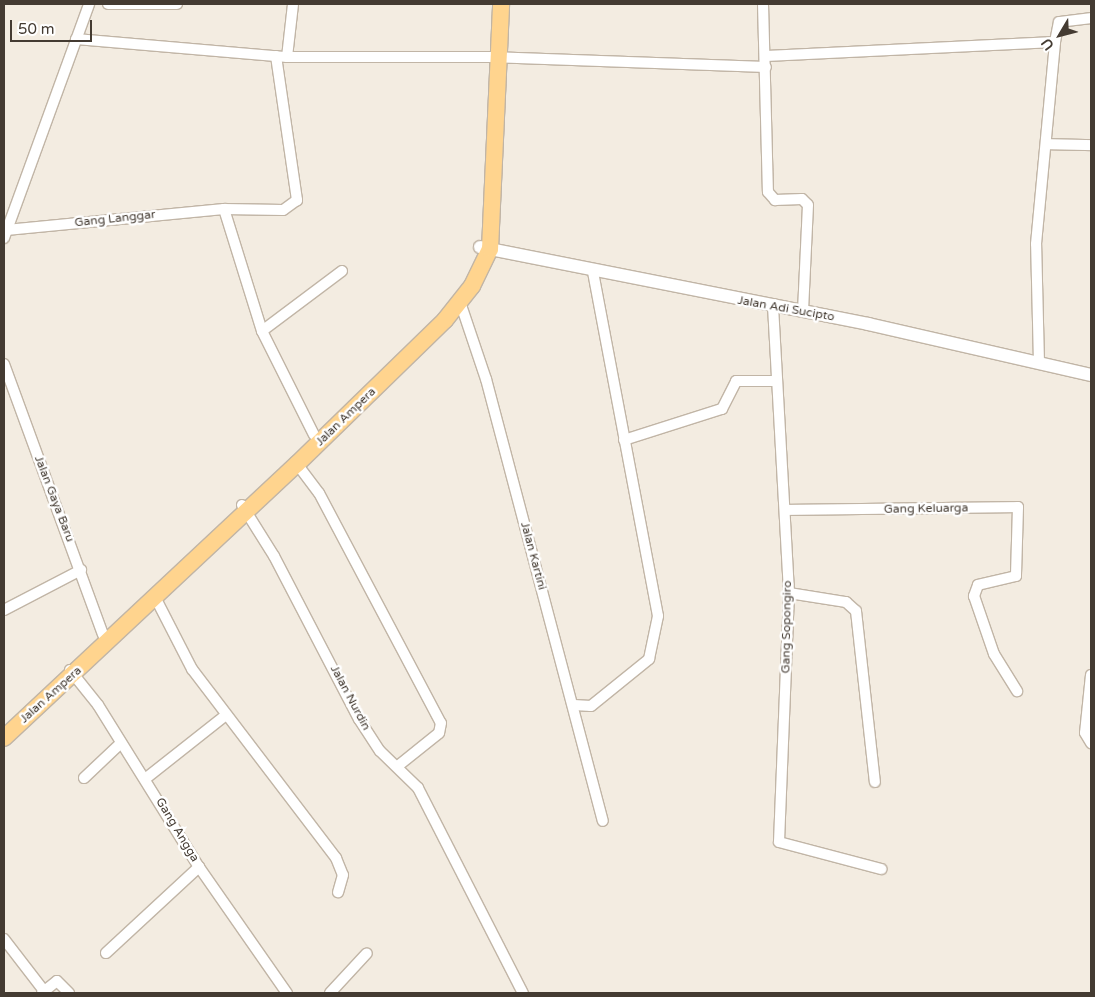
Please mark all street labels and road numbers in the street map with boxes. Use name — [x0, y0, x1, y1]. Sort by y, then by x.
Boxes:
street label: Gang Langgar — [74, 208, 156, 230]
street label: Jalan Adi Sucipto — [736, 293, 836, 325]
street label: Jalan Ampera — [313, 385, 379, 449]
street label: Jalan Gaya Baru — [31, 454, 77, 544]
street label: Gang Keluarga — [884, 501, 968, 517]
street label: Jalan Kartini — [517, 520, 549, 592]
street label: Gang Sopongiro — [779, 580, 795, 674]
street label: Jalan Nurdin — [327, 663, 373, 733]
street label: Jalan Ampera — [17, 664, 85, 726]
street label: Gang Angga — [152, 795, 202, 865]

